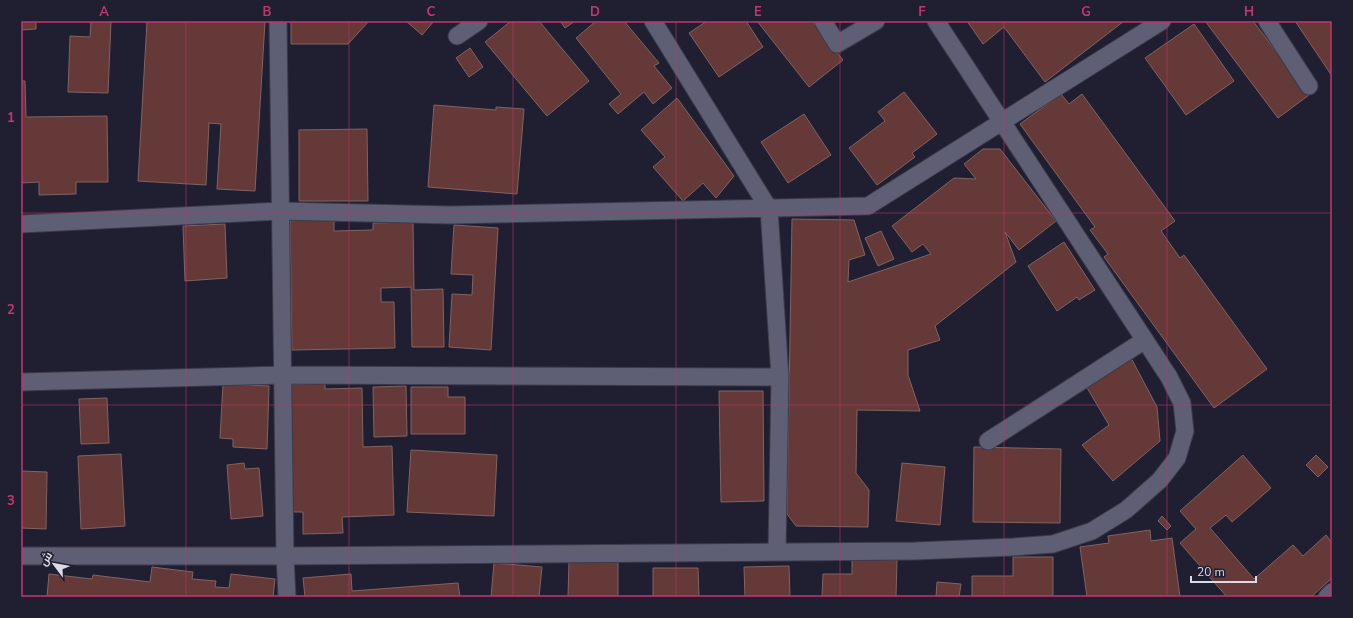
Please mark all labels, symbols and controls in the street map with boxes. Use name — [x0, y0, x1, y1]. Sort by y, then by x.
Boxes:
text: A — [99, 3, 109, 21]
text: B — [263, 3, 272, 21]
text: C — [427, 3, 436, 21]
text: D — [590, 3, 600, 21]
text: E — [754, 3, 762, 21]
text: F — [918, 3, 926, 21]
text: G — [1081, 3, 1091, 21]
text: H — [1244, 3, 1254, 21]
text: 1 — [7, 109, 15, 127]
text: 2 — [7, 301, 15, 319]
text: 3 — [7, 492, 15, 510]
north arrow — [34, 544, 74, 584]
text: ش — [36, 549, 56, 569]
scale bar — [1191, 558, 1256, 584]
text: 20 m — [1197, 564, 1225, 580]

